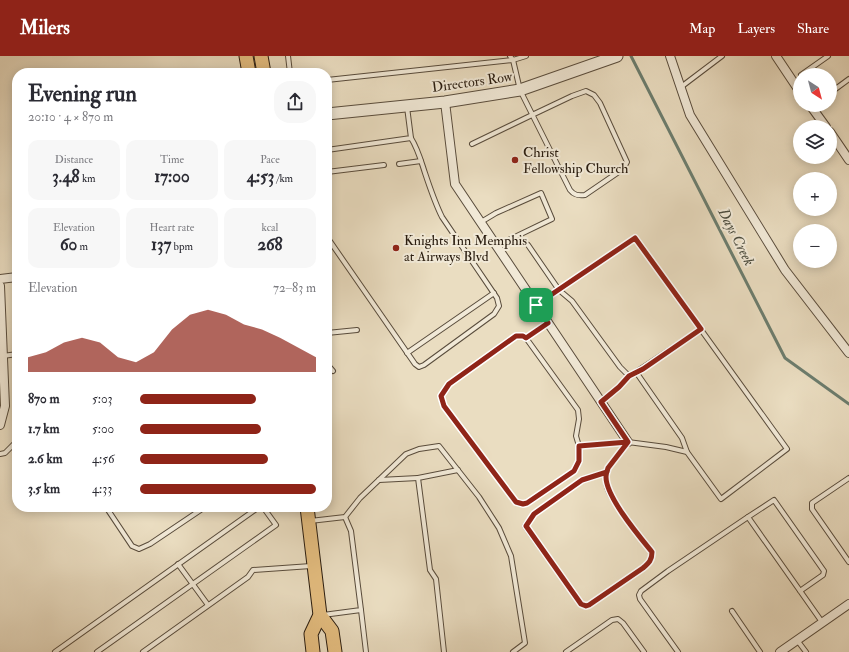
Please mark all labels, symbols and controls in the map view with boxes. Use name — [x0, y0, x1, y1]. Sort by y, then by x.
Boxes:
text: Milers — [20, 16, 70, 40]
text: Map — [689, 20, 715, 37]
text: Layers — [737, 20, 775, 37]
text: Share — [797, 20, 829, 37]
street label: Directors Row — [431, 68, 514, 96]
north arrow — [793, 68, 837, 112]
map controls — [793, 68, 837, 268]
text: Evening run — [28, 80, 137, 108]
button: share — [274, 81, 316, 123]
text: 20:10 · 4 × 870 m — [28, 109, 113, 125]
button: layers — [793, 120, 837, 164]
place label: Christ Fellowship Church — [523, 144, 629, 178]
text: Distance — [55, 153, 93, 166]
text: Time — [160, 153, 184, 166]
text: Pace — [260, 153, 280, 166]
marker: Christ Fellowship Church — [510, 155, 520, 165]
text: 3.48 — [52, 166, 80, 187]
text: 17:00 — [154, 166, 190, 187]
text: 4:53 — [247, 166, 274, 187]
text: km — [80, 172, 96, 185]
text: /km — [274, 172, 293, 185]
button: + — [793, 172, 837, 216]
water label: Days Creek — [713, 204, 759, 269]
text: Elevation — [53, 221, 95, 234]
text: Heart rate — [150, 221, 194, 234]
text: kcal — [262, 221, 278, 234]
button: − — [793, 224, 837, 268]
place label: Knights Inn Memphis at Airways Blvd — [404, 232, 527, 266]
text: 60 — [60, 234, 77, 255]
text: 137 — [151, 234, 171, 255]
text: 268 — [257, 234, 283, 255]
text: m — [77, 240, 88, 253]
text: bpm — [171, 240, 193, 253]
marker: Knights Inn Memphis at Airways Blvd — [391, 243, 401, 253]
text: Elevation — [28, 280, 78, 296]
text: 72–83 m — [273, 280, 316, 296]
pin — [519, 288, 553, 322]
icon: arrive — [525, 294, 547, 316]
text: 870 m — [28, 391, 60, 407]
text: 5:03 — [92, 391, 113, 407]
text: 1.7 km — [28, 421, 60, 437]
text: 5:00 — [92, 421, 114, 437]
text: 2.6 km — [28, 451, 63, 467]
text: 4:56 — [92, 451, 114, 467]
text: 3.5 km — [28, 481, 60, 497]
text: 4:33 — [92, 481, 112, 497]

